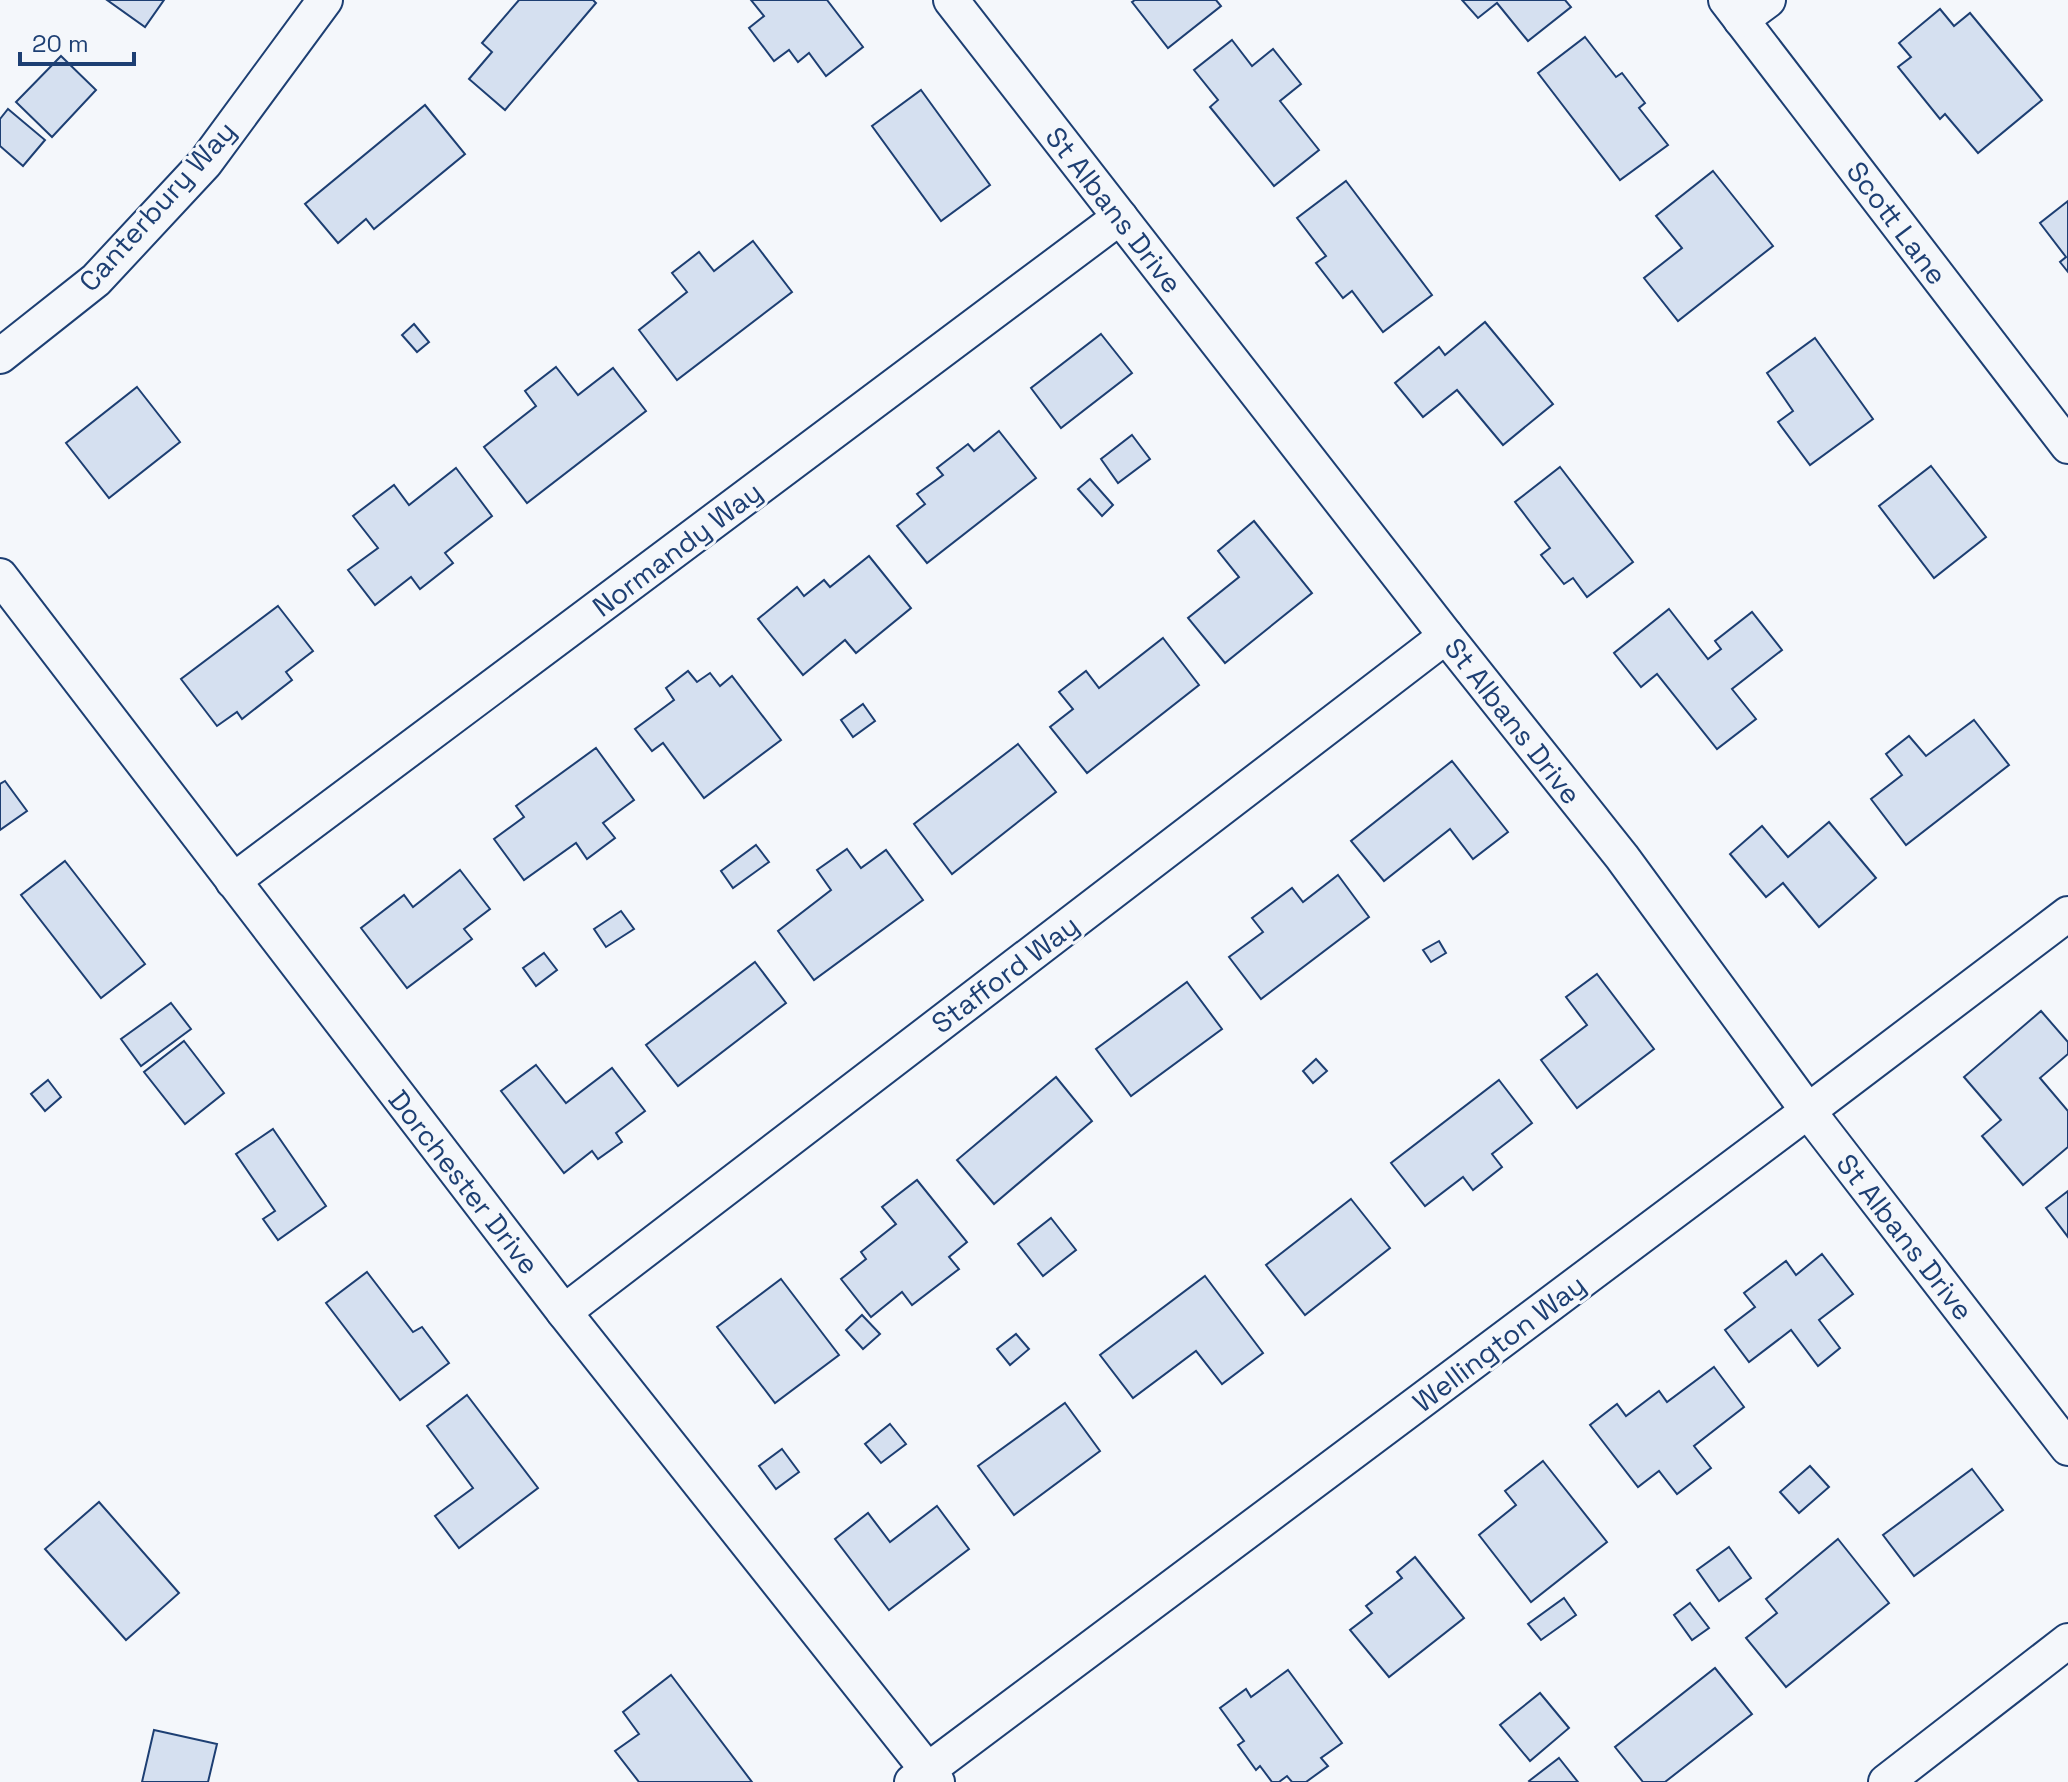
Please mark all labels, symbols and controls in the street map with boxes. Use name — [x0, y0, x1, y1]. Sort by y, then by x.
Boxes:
scale bar — [20, 16, 134, 66]
text: 20 m — [32, 28, 89, 59]
street label: Canterbury Way — [71, 113, 243, 299]
street label: St Albans Drive — [1038, 119, 1190, 301]
street label: Scott Lane — [1839, 154, 1955, 292]
street label: Normandy Way — [585, 474, 769, 624]
street label: St Albans Drive — [1437, 630, 1589, 812]
street label: Stafford Way — [924, 907, 1086, 1041]
street label: Dorchester Drive — [381, 1082, 547, 1282]
street label: St Albans Drive — [1829, 1146, 1981, 1328]
street label: Wellington Way — [1405, 1266, 1593, 1420]

